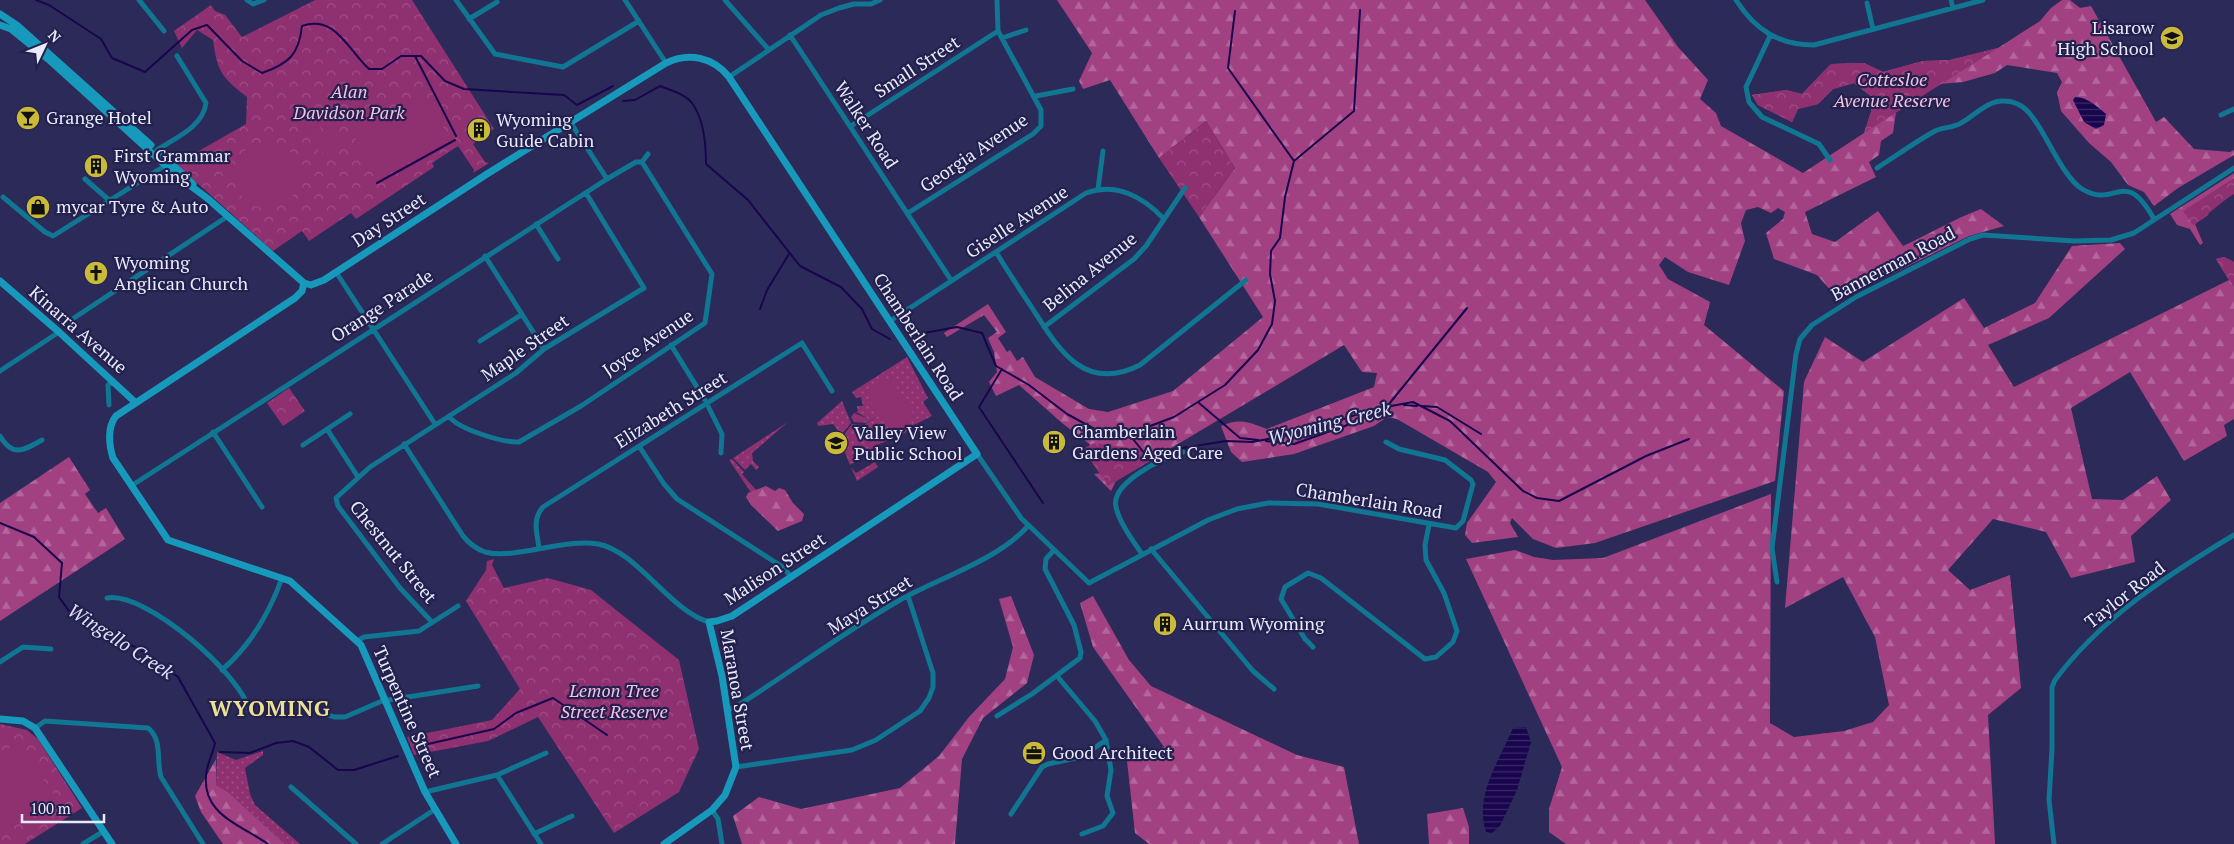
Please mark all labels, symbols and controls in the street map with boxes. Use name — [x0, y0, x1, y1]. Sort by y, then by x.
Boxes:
place label: Lisarow High School — [2057, 15, 2155, 60]
north arrow — [20, 20, 70, 70]
text: N — [44, 25, 66, 46]
school or university icon: Lisarow High School — [2159, 25, 2185, 51]
street label: Small Street — [869, 29, 964, 103]
park label: Cottesloe Avenue Reserve — [1833, 67, 1950, 112]
street label: Walker Road — [830, 76, 904, 173]
park label: Alan Davidson Park — [292, 79, 405, 124]
bar icon: Grange Hotel — [15, 105, 41, 131]
place label: Grange Hotel — [46, 105, 152, 129]
place label: Wyoming Guide Cabin — [496, 107, 594, 152]
street label: Georgia Avenue — [915, 107, 1032, 197]
building icon: Wyoming Guide Cabin — [466, 117, 492, 143]
place label: First Grammar Wyoming — [114, 143, 231, 188]
building icon: First Grammar Wyoming — [83, 153, 109, 179]
street label: Giselle Avenue — [961, 179, 1072, 263]
street label: Day Street — [347, 186, 430, 252]
shop icon: mycar Tyre & Auto — [25, 194, 51, 220]
place label: mycar Tyre & Auto — [56, 194, 209, 218]
street label: Bannerman Road — [1826, 220, 1959, 306]
street label: Belina Avenue — [1038, 226, 1141, 316]
place label: Wyoming Anglican Church — [114, 250, 249, 295]
church icon: Wyoming Anglican Church — [83, 260, 109, 286]
street label: Orange Parade — [326, 263, 437, 347]
street label: Chamberlain Road — [869, 268, 969, 405]
street label: Kinarra Avenue — [24, 280, 133, 379]
street label: Joyce Avenue — [597, 303, 698, 381]
street label: Maple Street — [476, 308, 573, 386]
street label: Elizabeth Street — [610, 365, 731, 453]
water label: Wyoming Creek — [1265, 395, 1394, 450]
place label: Chamberlain Gardens Aged Care — [1072, 419, 1223, 464]
place label: Valley View Public School — [854, 420, 962, 465]
building icon: Chamberlain Gardens Aged Care — [1041, 429, 1067, 455]
school or university icon: Valley View Public School — [823, 430, 849, 456]
street label: Chamberlain Road — [1294, 477, 1444, 523]
street label: Chestnut Street — [345, 495, 443, 608]
street label: Malison Street — [719, 526, 830, 610]
street label: Taylor Road — [2079, 555, 2169, 633]
street label: Maya Street — [823, 569, 916, 640]
water label: Wingello Creek — [63, 597, 180, 685]
building icon: Aurrum Wyoming — [1152, 611, 1178, 637]
place label: Aurrum Wyoming — [1182, 611, 1325, 635]
street label: Maranoa Street — [716, 627, 761, 753]
street label: Turpentine Street — [368, 642, 448, 782]
park label: Lemon Tree Street Reserve — [560, 678, 668, 723]
district label: WYOMING — [209, 693, 331, 722]
office icon: Good Architect — [1021, 740, 1047, 766]
place label: Good Architect — [1052, 740, 1173, 764]
scale bar — [22, 792, 105, 824]
text: 100 m — [30, 798, 71, 818]

